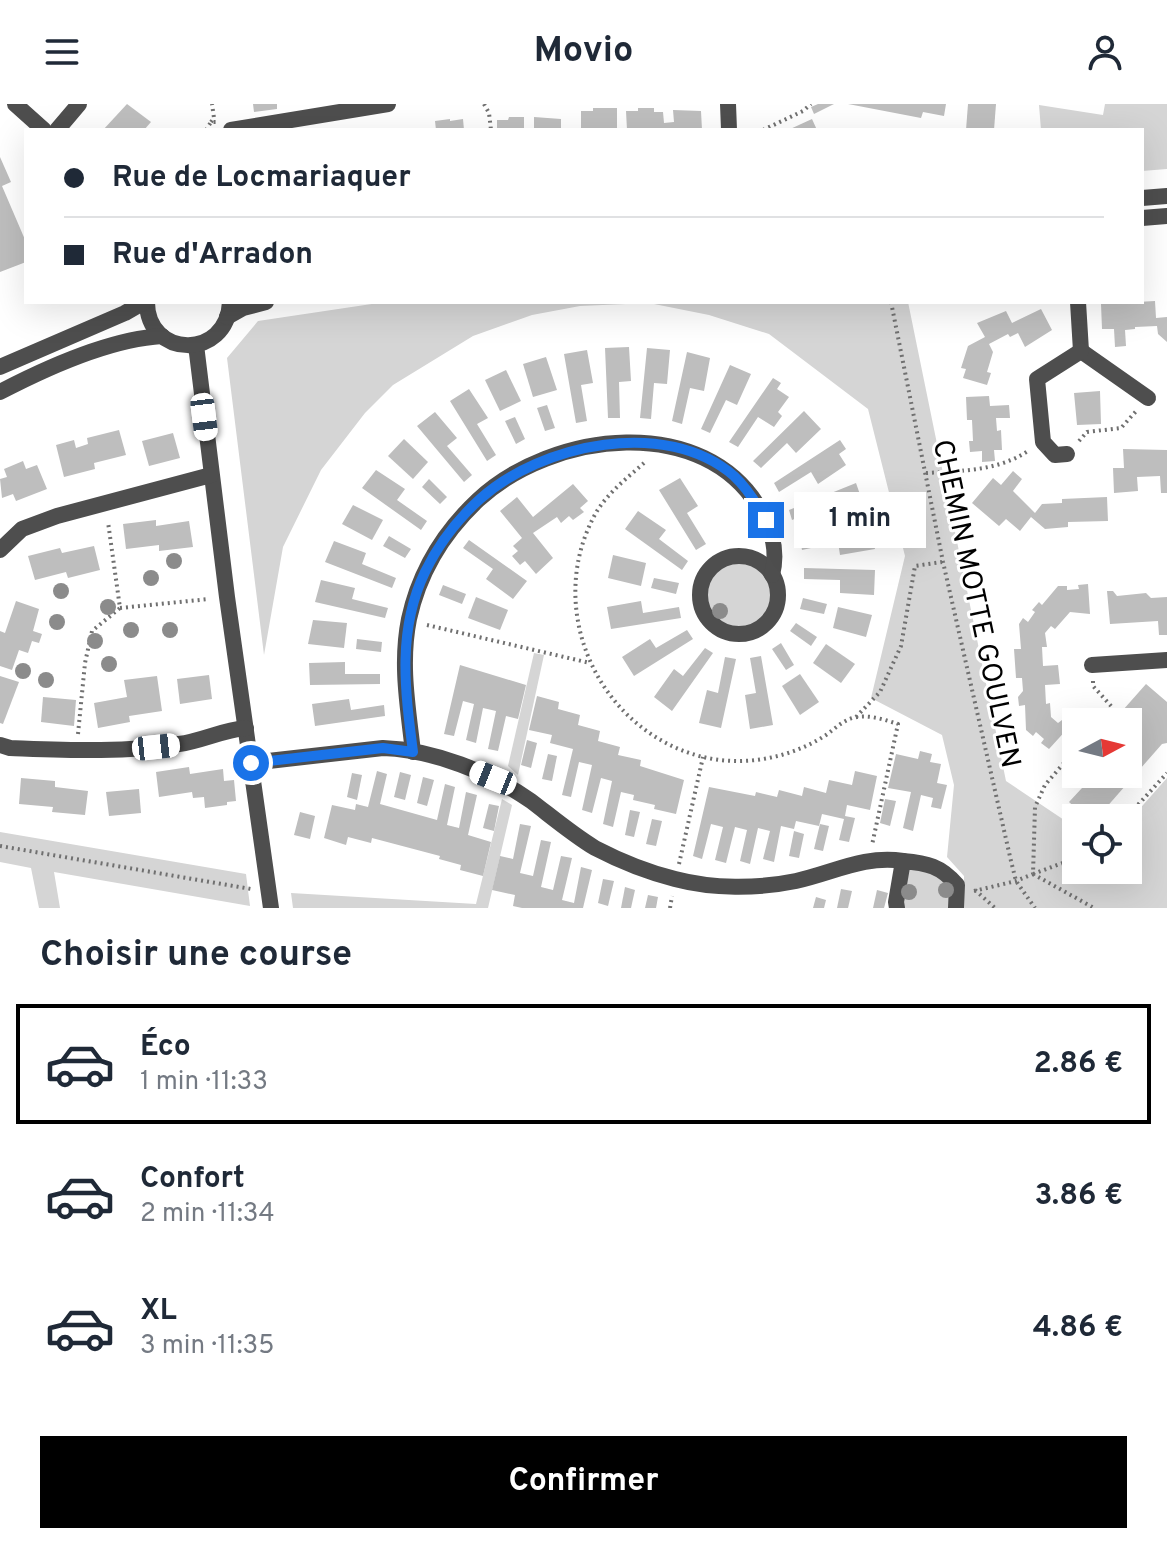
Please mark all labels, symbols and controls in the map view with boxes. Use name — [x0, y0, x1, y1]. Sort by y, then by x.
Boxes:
text: Movio — [534, 29, 633, 75]
icon: menu — [40, 30, 84, 74]
icon: person — [1083, 30, 1127, 74]
text: Rue de Locmariaquer — [112, 160, 411, 197]
text: Rue d'Arradon — [112, 237, 313, 274]
car — [189, 392, 219, 442]
street label: CHEMIN MOTTE GOULVEN — [923, 437, 1027, 771]
callout: 1 min — [794, 492, 926, 548]
route end — [748, 502, 784, 538]
text: 1 min — [829, 503, 891, 536]
north arrow — [1062, 708, 1142, 788]
map controls — [1062, 708, 1142, 884]
car — [131, 733, 181, 761]
route start — [233, 745, 269, 781]
car — [466, 758, 520, 798]
button: locate — [1062, 804, 1142, 884]
text: Choisir une course — [40, 933, 352, 979]
icon: car — [44, 1028, 116, 1100]
text: Éco — [140, 1029, 191, 1066]
text: 2.86 € — [1034, 1046, 1123, 1083]
text: 1 min · 11:33 — [140, 1066, 268, 1099]
icon: car — [44, 1160, 116, 1232]
text: Confort — [140, 1161, 245, 1198]
text: 3.86 € — [1035, 1178, 1123, 1215]
text: 2 min · 11:34 — [140, 1198, 275, 1231]
icon: car — [44, 1292, 116, 1364]
text: XL — [140, 1293, 177, 1330]
text: 4.86 € — [1033, 1310, 1123, 1347]
text: 3 min · 11:35 — [140, 1330, 274, 1363]
button: Confirmer — [40, 1436, 1127, 1528]

